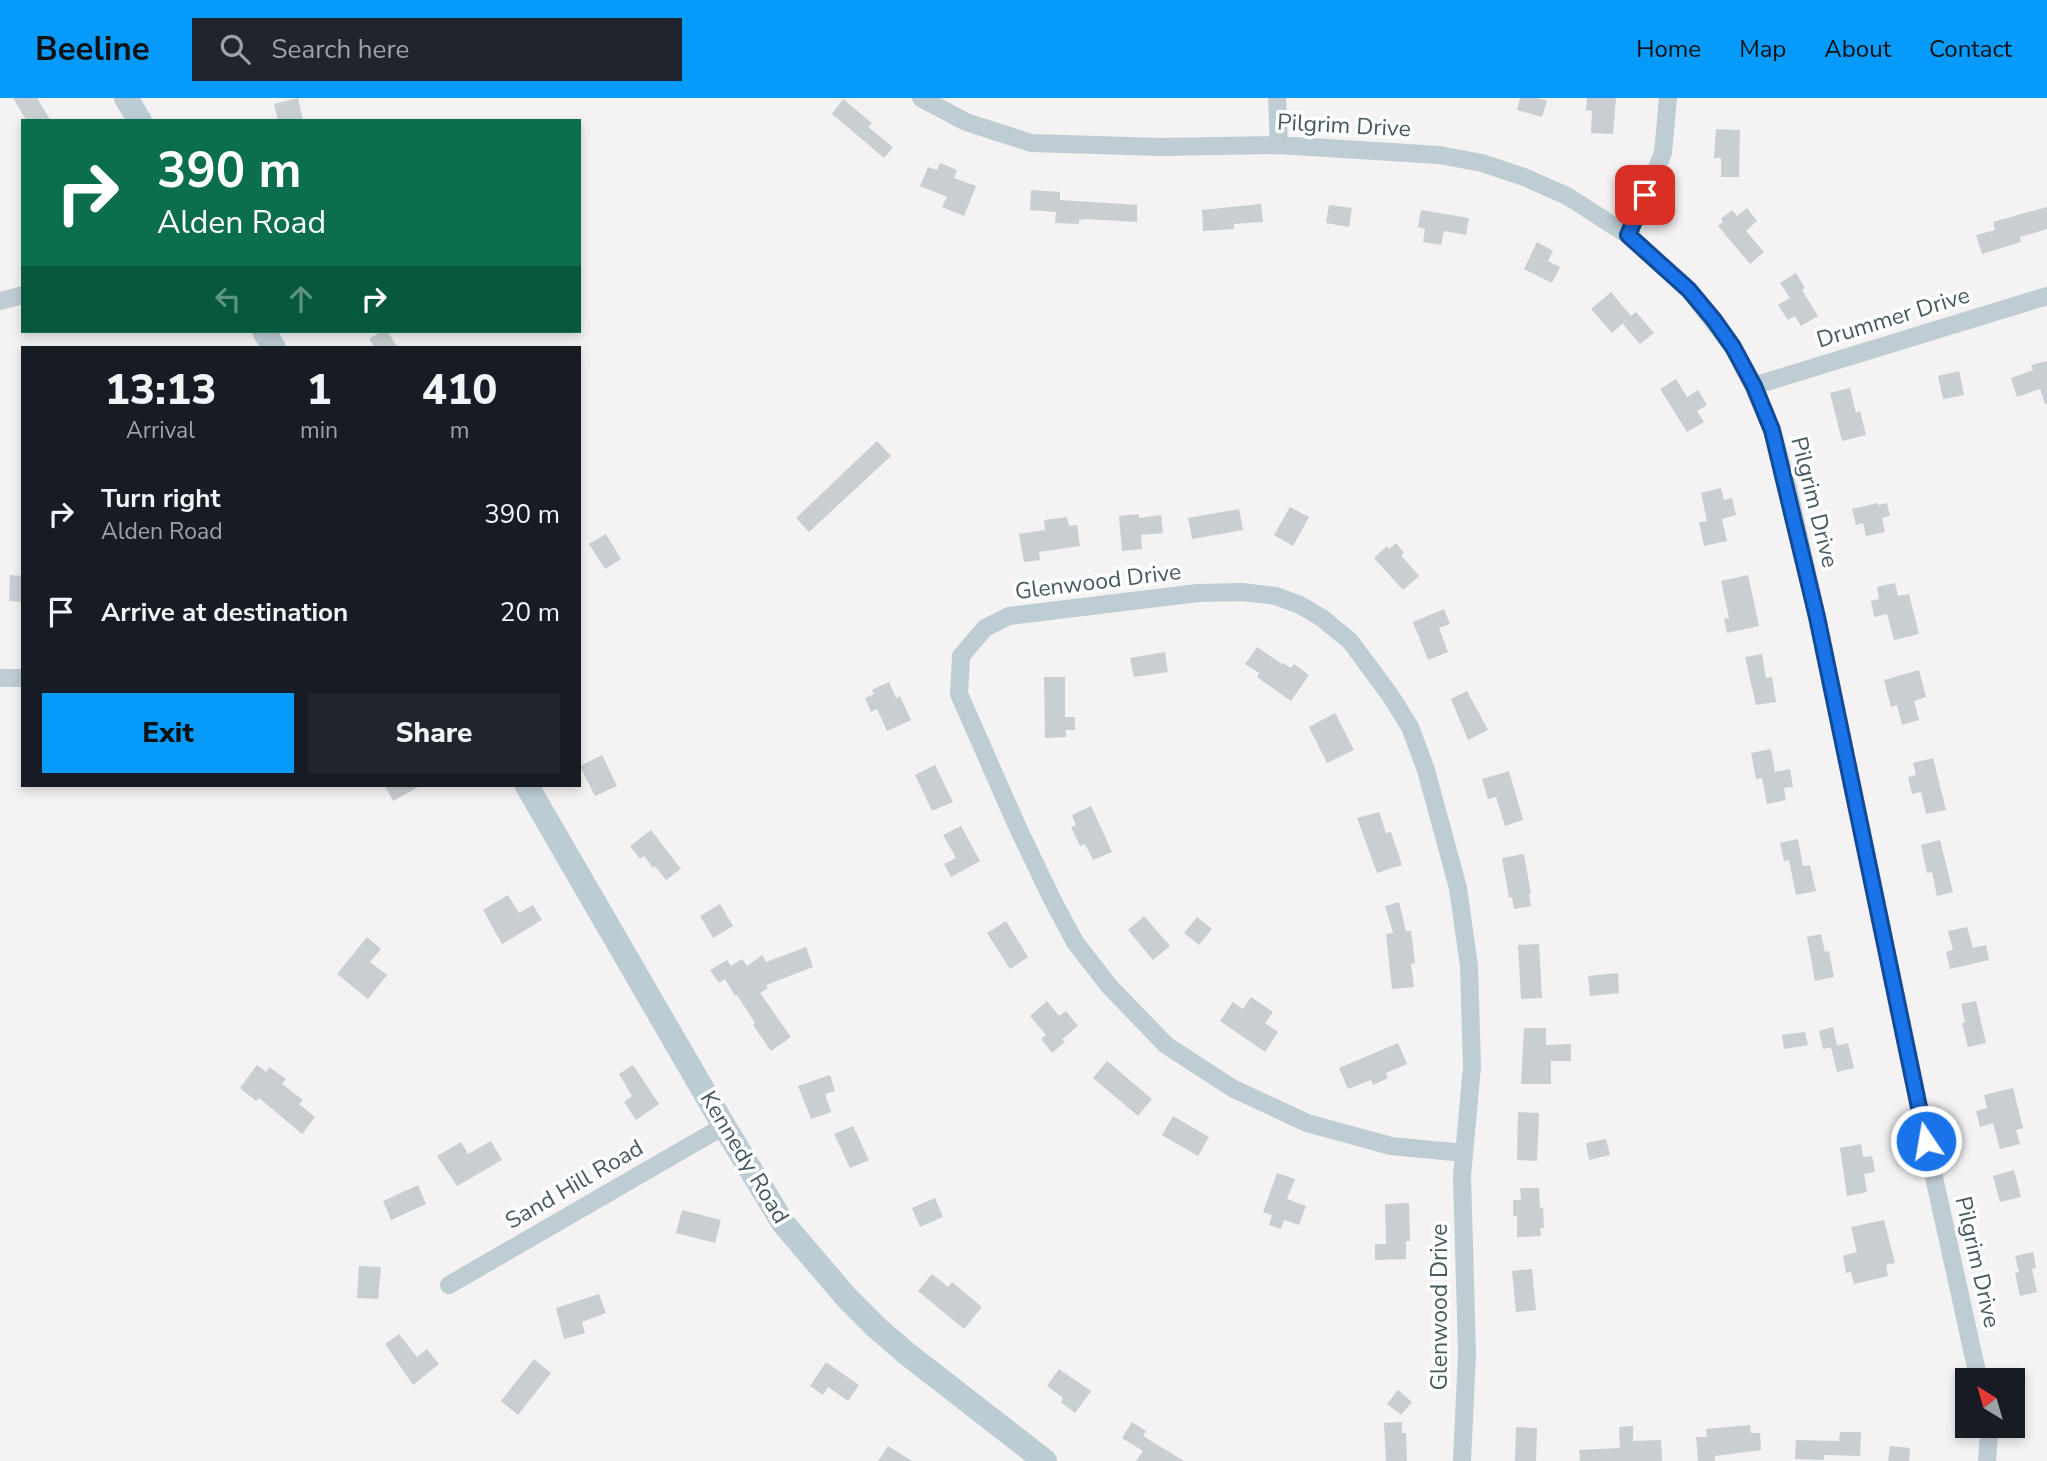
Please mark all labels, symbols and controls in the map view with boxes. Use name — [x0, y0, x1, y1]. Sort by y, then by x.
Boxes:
search box — [192, 18, 682, 81]
text: Beeline — [35, 27, 150, 72]
icon: search — [216, 30, 254, 68]
text: Search here — [272, 32, 409, 67]
text: Home — [1636, 33, 1701, 65]
text: Map — [1739, 33, 1786, 65]
text: About — [1824, 33, 1891, 65]
text: Contact — [1929, 33, 2012, 65]
street label: Pilgrim Drive — [1276, 107, 1412, 144]
text: 390 m — [157, 137, 301, 204]
icon: right — [42, 147, 133, 238]
pin — [1615, 165, 1675, 225]
icon: arrive — [1626, 176, 1664, 214]
text: Alden Road — [157, 201, 326, 244]
street label: Drummer Drive — [1813, 279, 1973, 355]
icon: left — [209, 280, 247, 318]
icon: ahead — [282, 280, 320, 318]
icon: right — [355, 280, 393, 318]
text: 13:13 — [105, 362, 216, 419]
text: 1 — [306, 362, 332, 419]
text: 410 — [422, 362, 497, 419]
text: Arrival — [126, 415, 195, 446]
text: min — [300, 415, 338, 446]
text: m — [450, 415, 469, 446]
street label: Pilgrim Drive — [1783, 433, 1846, 571]
text: Turn right — [101, 481, 220, 516]
icon: right — [42, 495, 80, 533]
text: 390 m — [484, 497, 560, 532]
text: Alden Road — [101, 516, 223, 547]
street label: Glenwood Drive — [1013, 556, 1183, 607]
icon: arrive — [42, 593, 80, 631]
text: Arrive at destination — [101, 595, 348, 630]
text: 20 m — [500, 595, 560, 630]
button: Exit — [42, 693, 294, 773]
button: Share — [308, 693, 560, 773]
street label: Kennedy Road — [693, 1085, 796, 1229]
position arrow — [1889, 1104, 1963, 1178]
street label: Sand Hill Road — [500, 1132, 649, 1237]
street label: Pilgrim Drive — [1947, 1193, 2008, 1331]
street label: Glenwood Drive — [1424, 1223, 1455, 1391]
north arrow — [1955, 1368, 2025, 1438]
map controls — [1955, 1368, 2025, 1438]

